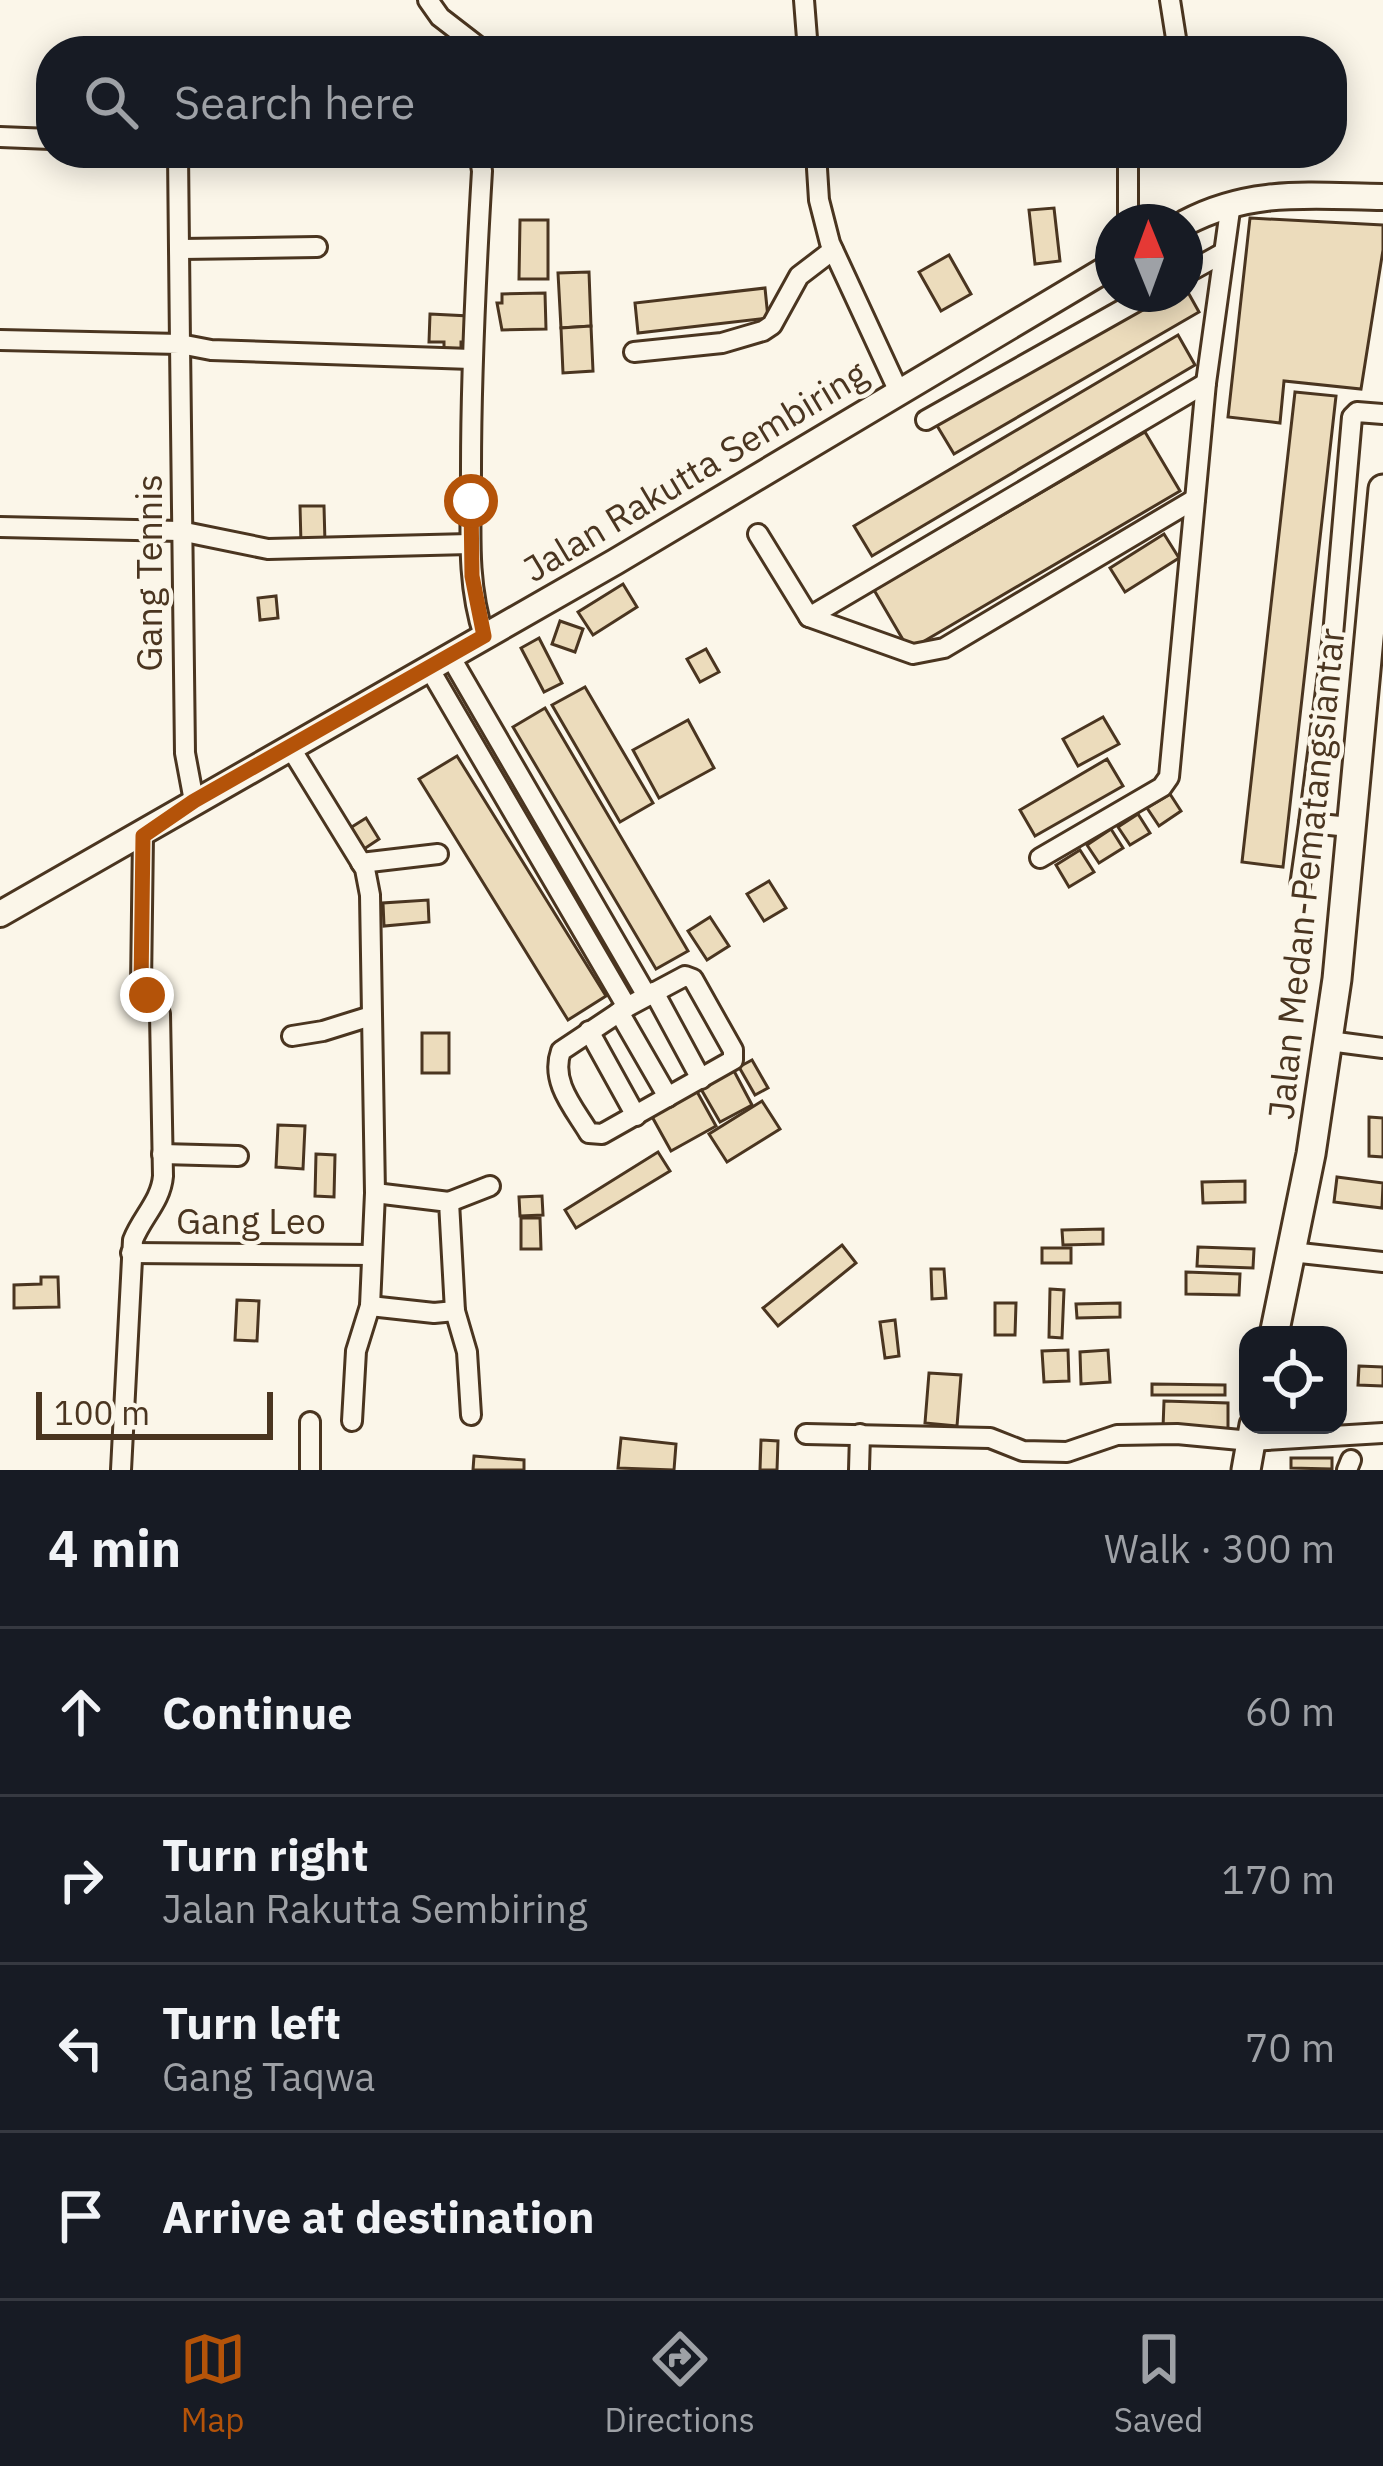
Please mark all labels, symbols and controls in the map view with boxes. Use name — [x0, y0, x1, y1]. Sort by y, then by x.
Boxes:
search box — [36, 36, 1347, 168]
icon: search — [78, 69, 144, 135]
text: Search here — [174, 73, 415, 131]
north arrow — [1095, 204, 1203, 312]
street label: Jalan Rakutta Sembiring — [514, 349, 875, 592]
street label: Gang Tennis — [125, 474, 172, 672]
route start — [444, 474, 498, 528]
street label: Jalan Medan-Pematangsiantar — [1256, 626, 1355, 1122]
route end — [120, 968, 174, 1022]
street label: Gang Leo — [176, 1197, 326, 1244]
map controls — [1239, 1326, 1347, 1434]
button: locate — [1239, 1326, 1347, 1434]
scale bar — [36, 1386, 273, 1439]
text: 100 m — [54, 1391, 150, 1434]
text: 4 min — [48, 1515, 181, 1581]
text: Walk · 300 m — [1104, 1523, 1335, 1574]
icon: ahead — [48, 1679, 114, 1745]
text: Continue — [162, 1683, 353, 1741]
text: 60 m — [1245, 1686, 1335, 1737]
text: Turn right — [162, 1825, 369, 1883]
icon: right — [48, 1847, 114, 1913]
text: 170 m — [1222, 1854, 1335, 1905]
text: Jalan Rakutta Sembiring — [162, 1883, 588, 1934]
text: Turn left — [162, 1993, 341, 2051]
icon: left — [48, 2015, 114, 2081]
text: 70 m — [1245, 2022, 1335, 2073]
text: Gang Taqwa — [162, 2051, 375, 2102]
icon: arrive — [48, 2183, 114, 2249]
text: Arrive at destination — [162, 2187, 595, 2245]
tab: Map — [180, 2326, 246, 2441]
tab: Directions — [605, 2326, 755, 2441]
tab: Saved — [1114, 2326, 1203, 2441]

